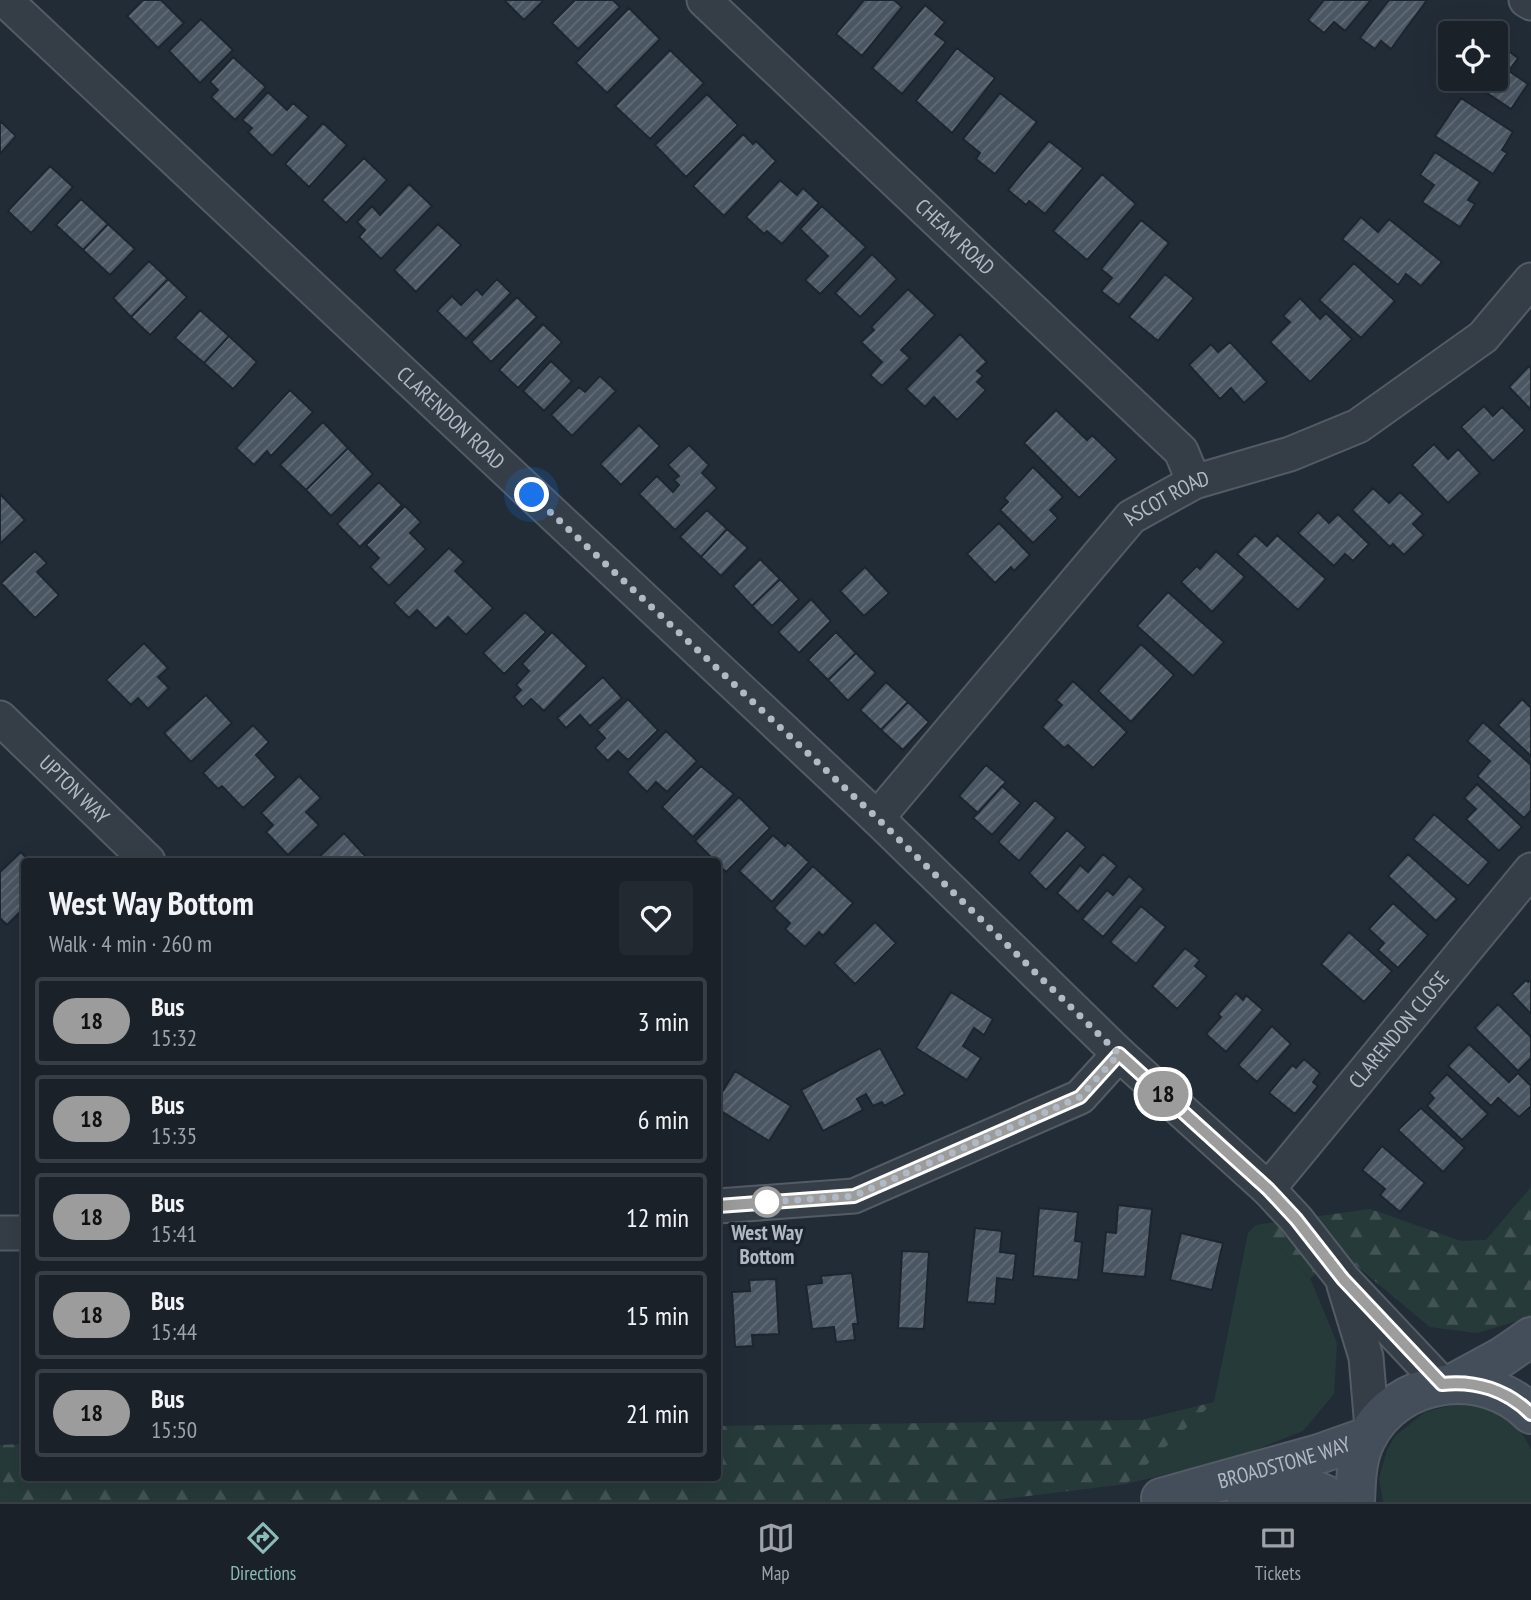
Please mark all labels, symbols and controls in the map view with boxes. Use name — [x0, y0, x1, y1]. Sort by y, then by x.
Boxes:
map controls — [1438, 21, 1508, 91]
button: locate — [1438, 21, 1508, 91]
street label: CHEAM ROAD — [910, 193, 1000, 281]
street label: CLARENDON ROAD — [391, 360, 511, 475]
street label: ASCOT ROAD — [1116, 464, 1212, 530]
your location — [514, 477, 549, 512]
street label: UPTON WAY — [34, 749, 116, 830]
text: West Way Bottom — [49, 881, 254, 924]
button: heart — [619, 881, 693, 955]
text: Walk · 4 min · 260 m — [49, 929, 212, 958]
street label: CLARENDON CLOSE — [1342, 966, 1455, 1094]
text: Bus — [151, 990, 184, 1023]
text: 18 — [80, 1005, 103, 1036]
text: 3 min — [638, 1005, 689, 1038]
text: 15:32 — [151, 1023, 197, 1052]
line badge: 18 — [1132, 1071, 1194, 1117]
text: 18 — [1152, 1078, 1174, 1109]
text: Bus — [151, 1088, 184, 1121]
text: 18 — [80, 1103, 103, 1134]
text: 6 min — [638, 1103, 689, 1136]
text: 15:35 — [151, 1121, 197, 1150]
text: Bus — [151, 1186, 184, 1219]
marker: West Way Bottom — [752, 1187, 782, 1217]
text: 18 — [80, 1201, 103, 1232]
text: 12 min — [626, 1201, 689, 1234]
text: 15:41 — [151, 1219, 197, 1248]
place label: West Way Bottom — [730, 1219, 803, 1270]
text: Bus — [151, 1284, 184, 1317]
text: 18 — [80, 1299, 103, 1330]
text: 15 min — [626, 1299, 689, 1332]
text: 15:44 — [151, 1317, 197, 1346]
text: Bus — [151, 1382, 184, 1415]
text: 18 — [80, 1397, 103, 1428]
text: 21 min — [626, 1397, 689, 1430]
text: 15:50 — [151, 1415, 197, 1444]
street label: BROADSTONE WAY — [1215, 1430, 1354, 1495]
tab: Directions — [230, 1519, 296, 1585]
tab: Map — [757, 1519, 795, 1585]
tab: Tickets — [1255, 1519, 1301, 1585]

